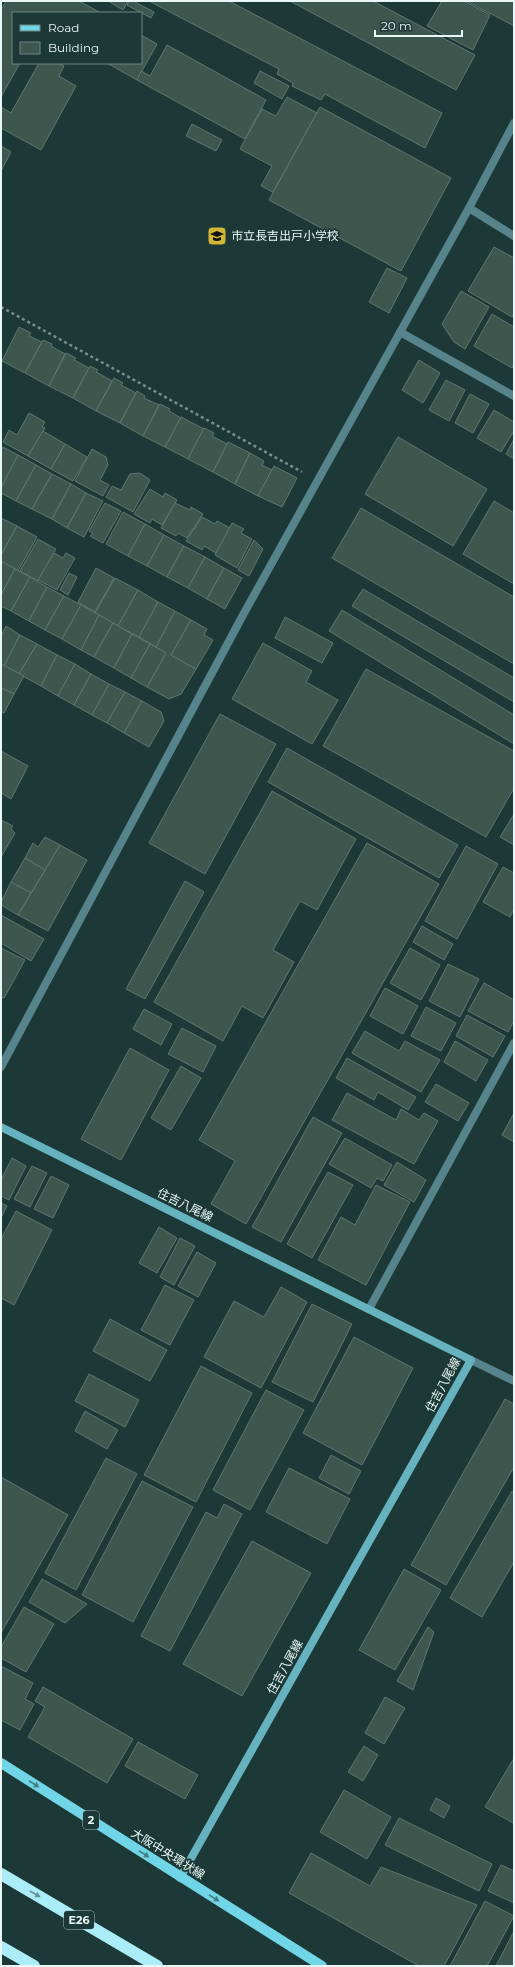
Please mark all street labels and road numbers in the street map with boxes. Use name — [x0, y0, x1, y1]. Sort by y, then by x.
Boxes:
street label: 住吉八尾線 — [155, 1185, 215, 1224]
street label: 住吉八尾線 — [422, 1355, 463, 1415]
street label: 住吉八尾線 — [263, 1637, 306, 1697]
road number: 2 — [83, 1811, 99, 1829]
street label: 大阪中央環状線 — [129, 1825, 208, 1882]
road number: E26 — [64, 1911, 94, 1929]

